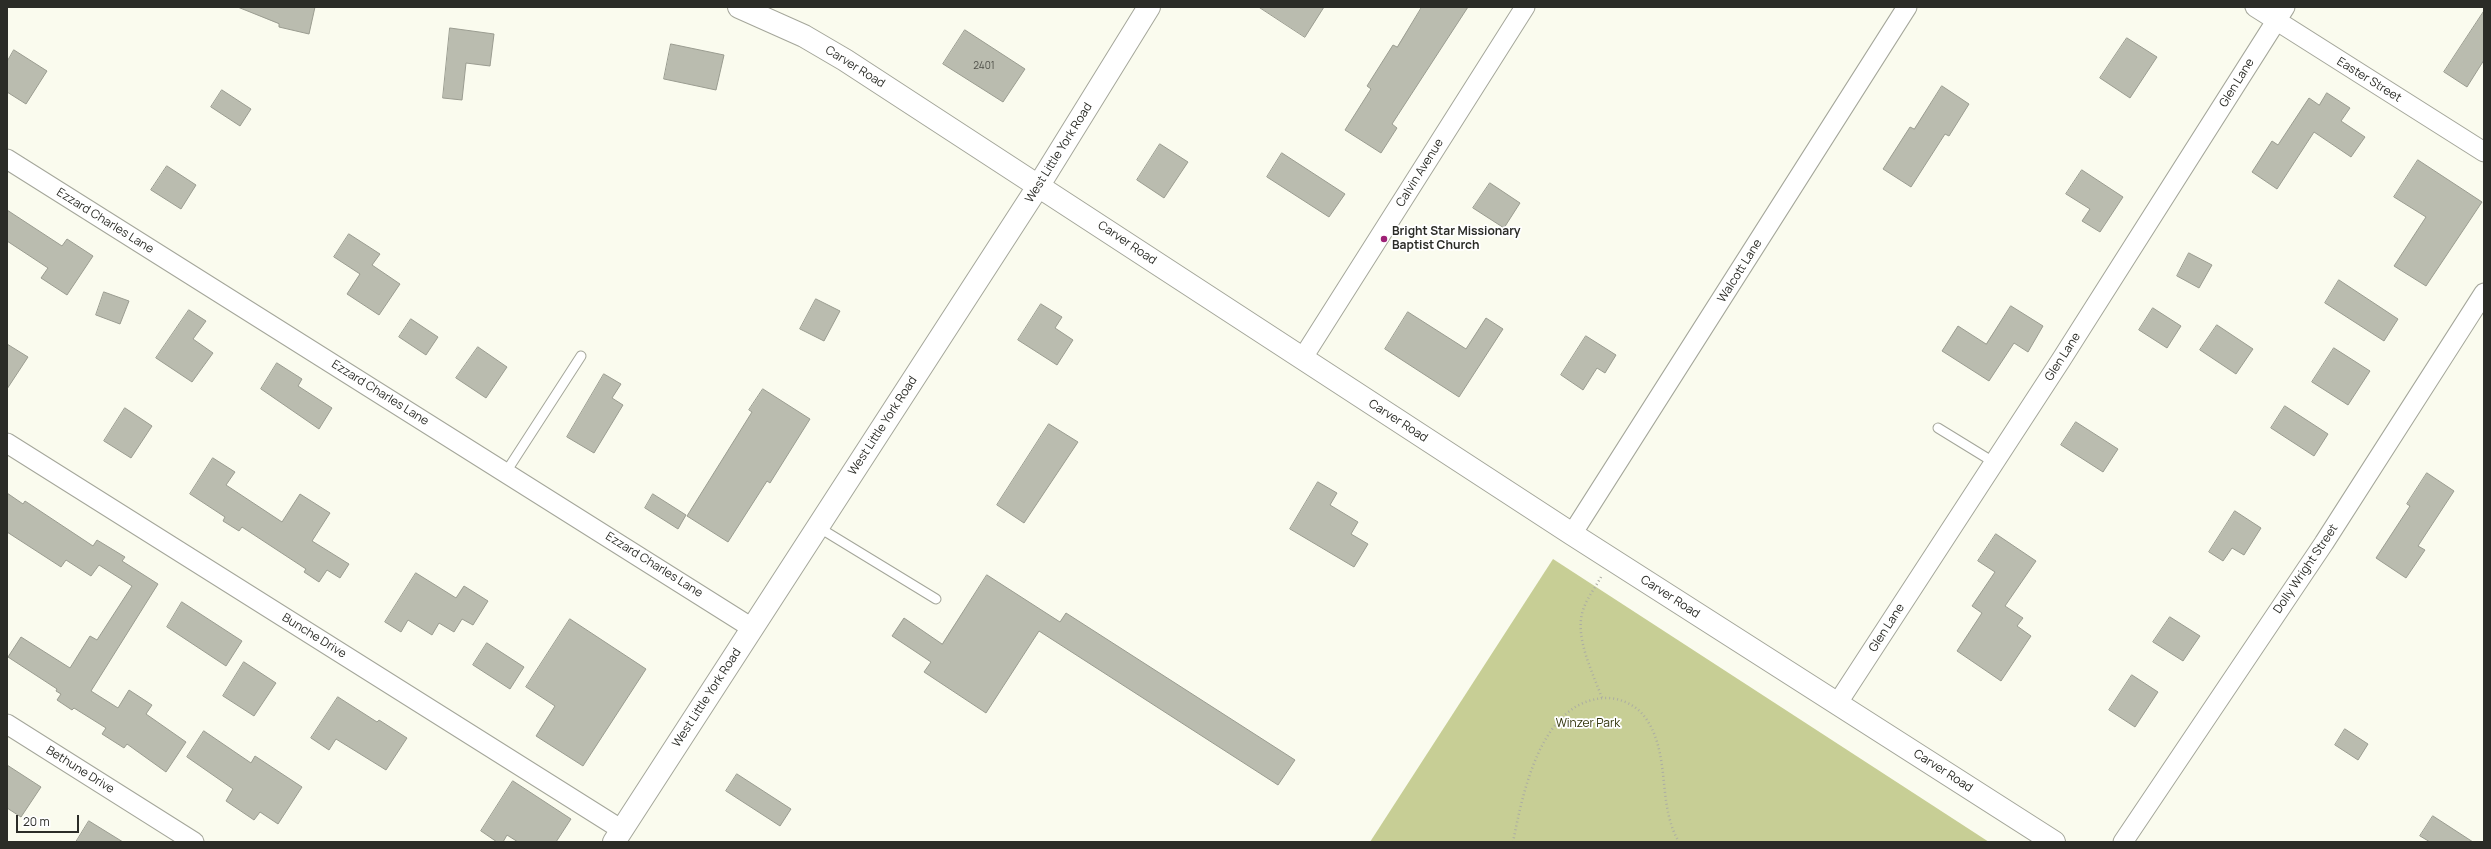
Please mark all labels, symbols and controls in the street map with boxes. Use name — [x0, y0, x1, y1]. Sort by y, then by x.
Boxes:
street label: Carver Road — [823, 43, 887, 91]
street label: Easter Street — [2334, 54, 2404, 106]
street label: Glen Lane — [2216, 56, 2258, 110]
house number: 2401 — [973, 60, 995, 72]
street label: West Little York Road — [1022, 100, 1096, 206]
street label: Calvin Avenue — [1393, 136, 1447, 210]
street label: Ezzard Charles Lane — [54, 185, 156, 257]
street label: Carver Road — [1095, 218, 1159, 268]
place label: Bright Star Missionary Baptist Church — [1392, 225, 1521, 253]
marker: Bright Star Missionary Baptist Church — [1379, 234, 1389, 244]
street label: Walcott Lane — [1715, 237, 1765, 305]
street label: Glen Lane — [2042, 330, 2084, 384]
street label: Ezzard Charles Lane — [329, 357, 431, 429]
street label: West Little York Road — [846, 374, 920, 478]
street label: Carver Road — [1366, 397, 1430, 445]
street label: Dolly Wright Street — [2271, 522, 2341, 616]
street label: Ezzard Charles Lane — [603, 529, 705, 601]
street label: Carver Road — [1638, 573, 1702, 621]
street label: Glen Lane — [1866, 601, 1908, 655]
street label: Bunche Drive — [279, 611, 349, 661]
street label: West Little York Road — [670, 646, 744, 750]
park label: Winzer Park — [1556, 717, 1620, 731]
street label: Bethune Drive — [43, 743, 117, 797]
street label: Carver Road — [1911, 747, 1975, 795]
scale bar — [18, 807, 81, 833]
text: 20 m — [23, 813, 50, 830]

